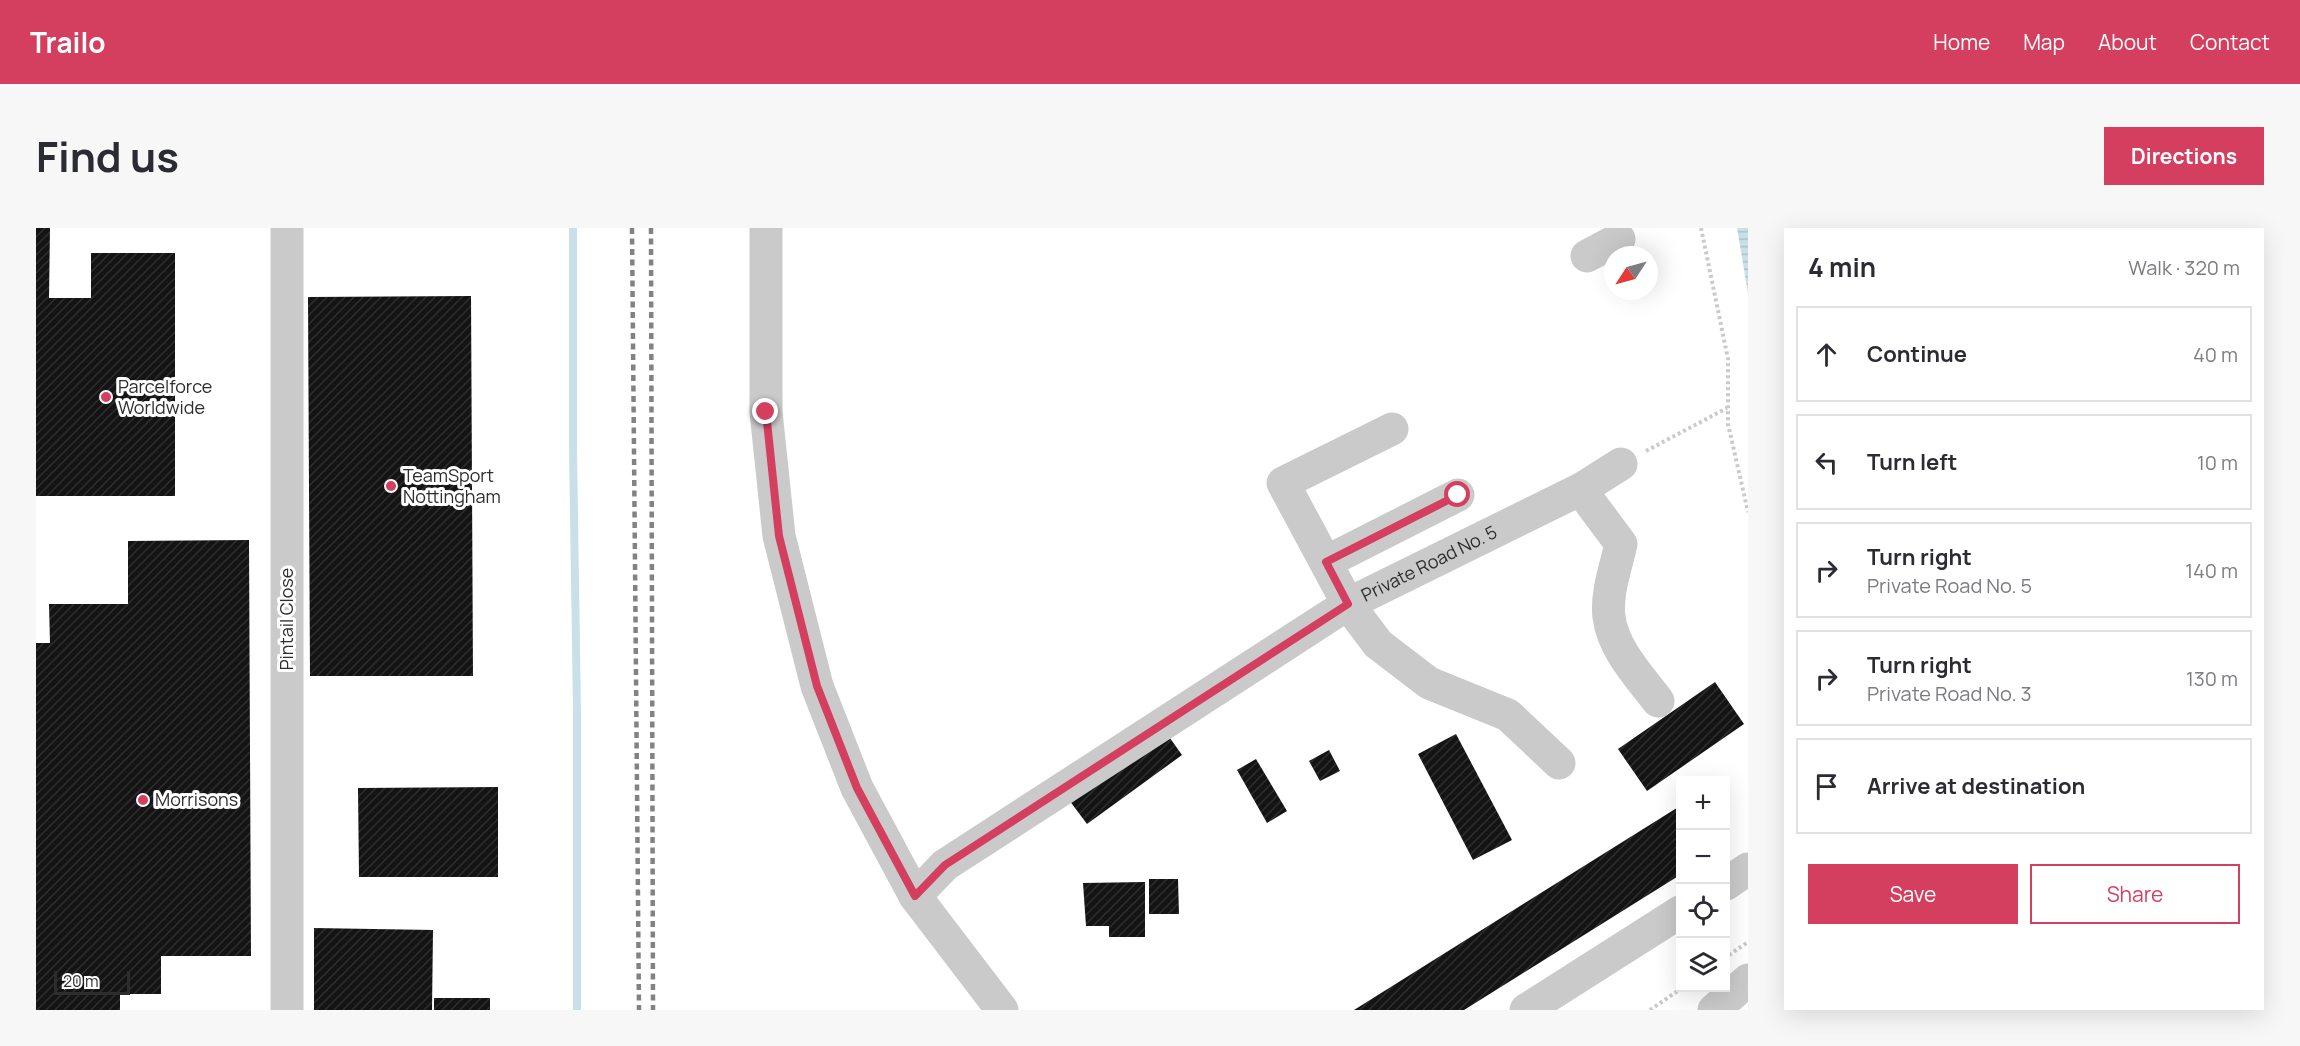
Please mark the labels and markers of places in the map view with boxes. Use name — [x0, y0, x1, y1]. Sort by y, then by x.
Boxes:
place label: Parcelforce Worldwide — [118, 374, 212, 419]
marker: Parcelforce Worldwide — [99, 390, 113, 404]
place label: TeamSport Nottingham — [403, 463, 501, 508]
marker: TeamSport Nottingham — [384, 479, 398, 493]
place label: Morrisons — [155, 787, 238, 811]
marker: Morrisons — [136, 793, 150, 807]

